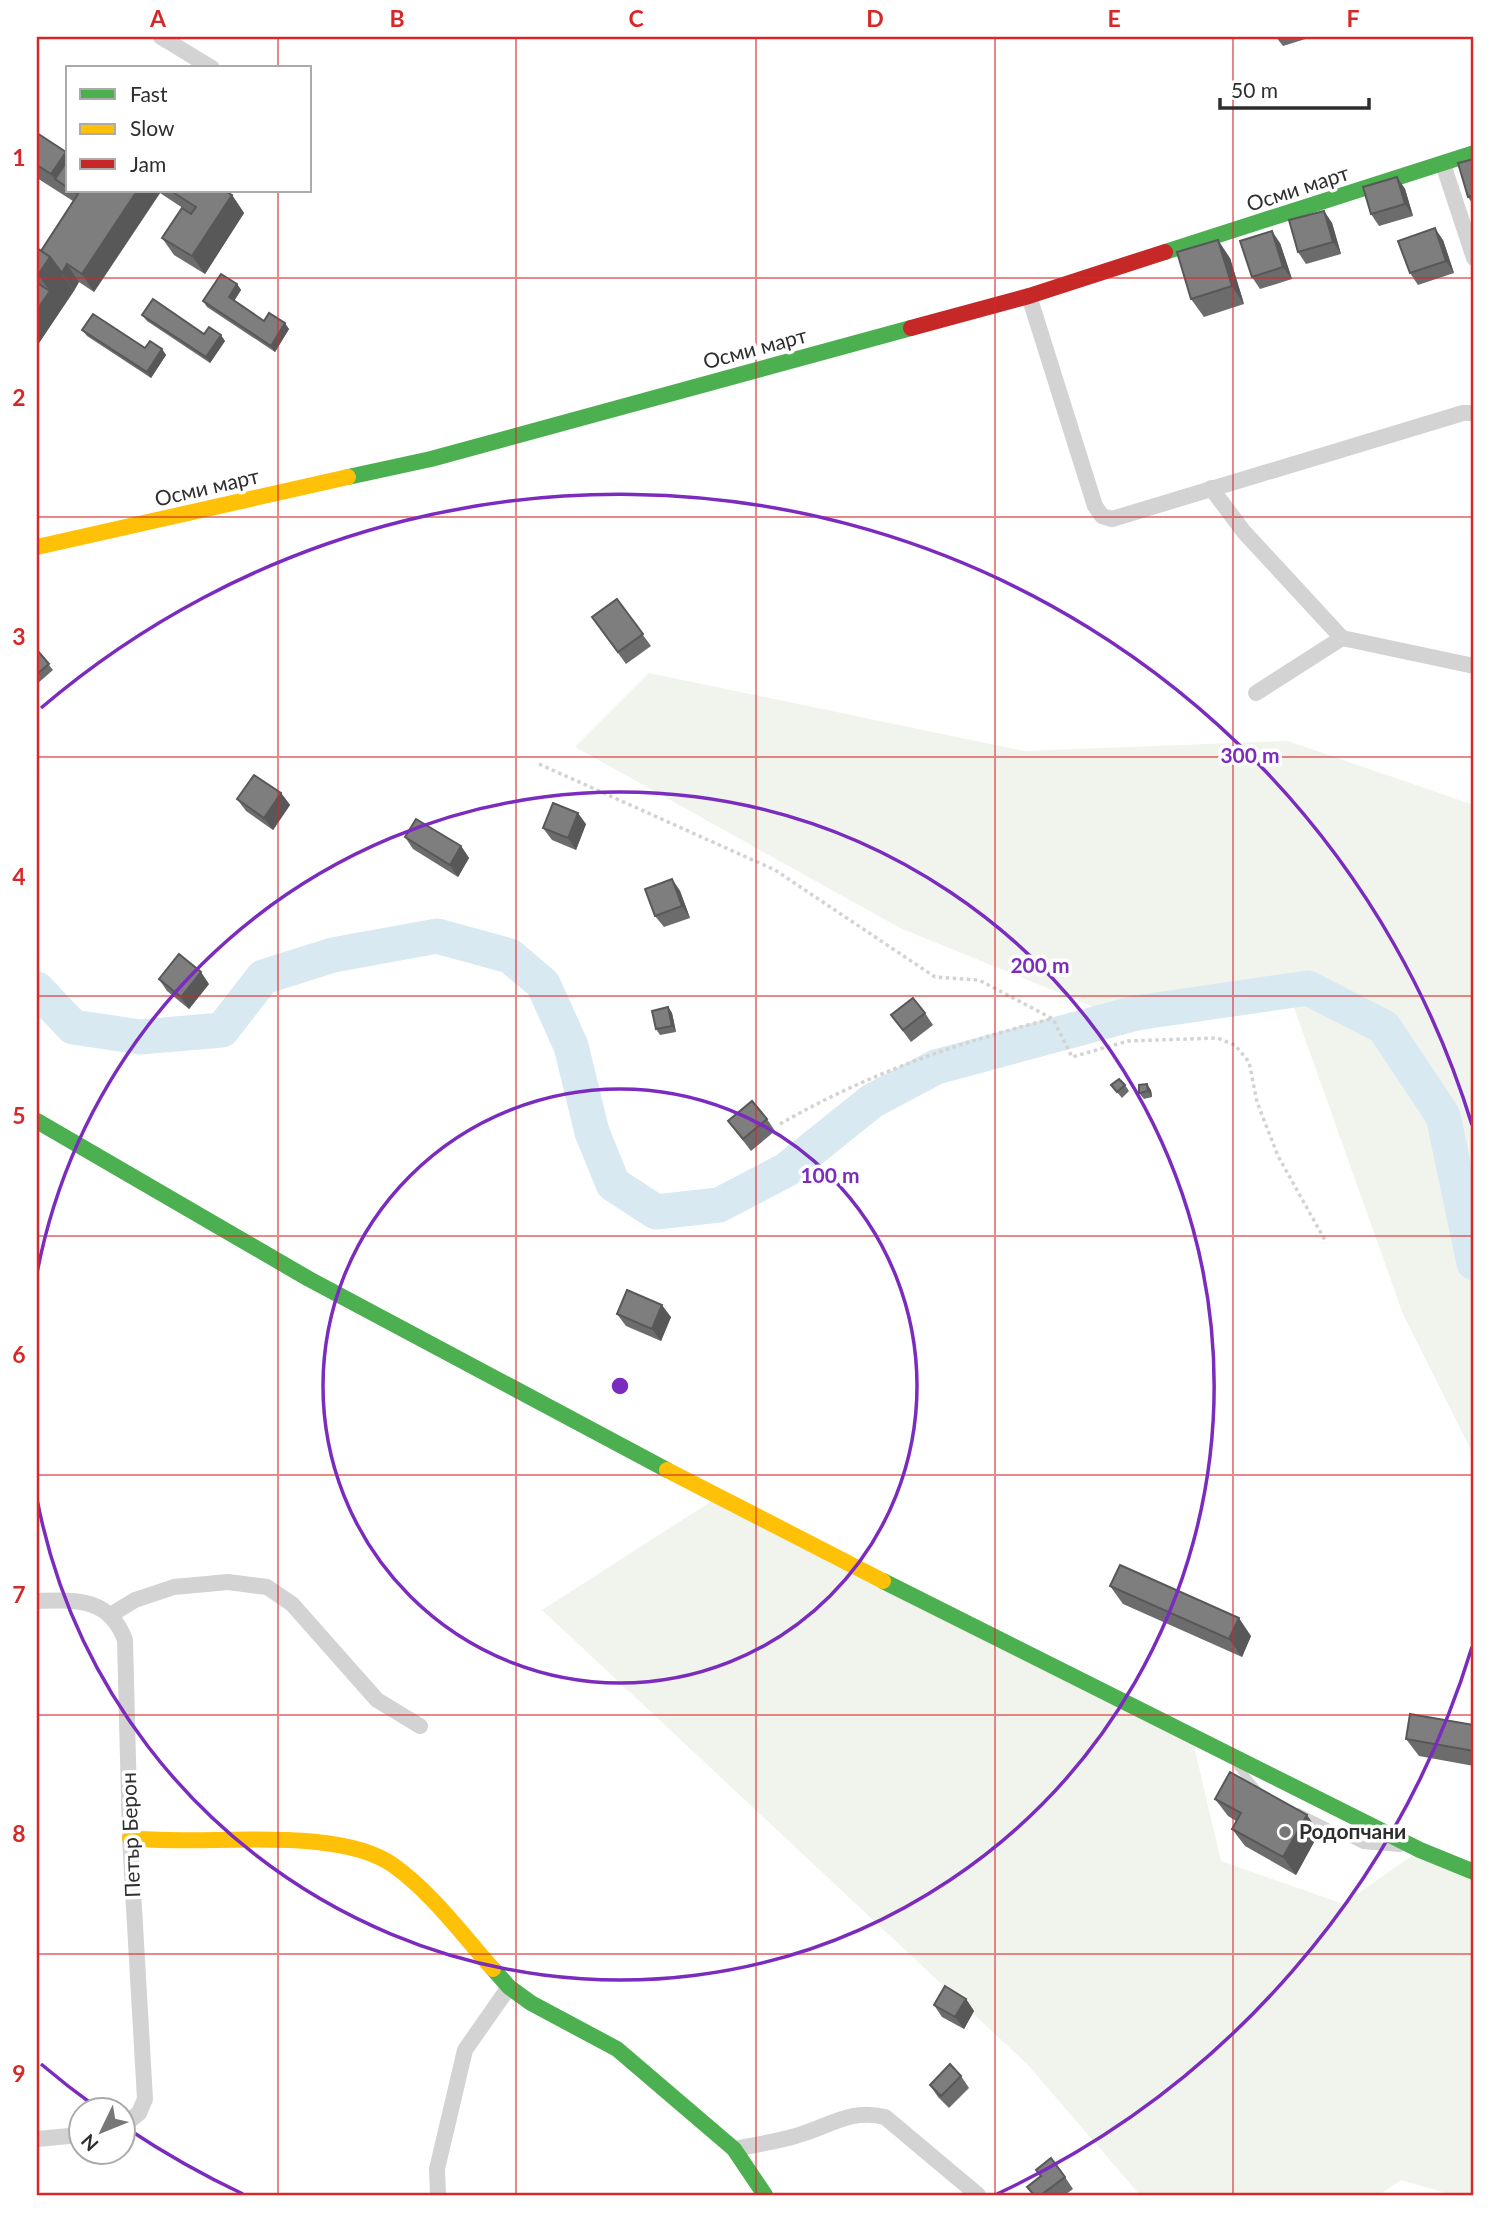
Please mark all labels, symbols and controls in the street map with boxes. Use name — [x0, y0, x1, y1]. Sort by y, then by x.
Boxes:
text: A — [149, 4, 167, 32]
text: B — [389, 4, 405, 32]
text: C — [628, 4, 644, 32]
text: D — [866, 4, 884, 32]
text: E — [1107, 4, 1121, 32]
text: F — [1346, 4, 1360, 32]
legend — [66, 66, 312, 192]
scale bar — [1220, 66, 1369, 110]
text: 50 m — [1231, 77, 1278, 102]
text: Fast — [130, 81, 168, 106]
text: Slow — [130, 115, 175, 140]
text: 1 — [12, 143, 26, 171]
text: Jam — [130, 151, 166, 176]
street label: Осми март — [1243, 159, 1352, 216]
street label: Осми март — [700, 322, 810, 373]
text: 2 — [12, 383, 26, 411]
street label: Осми март — [152, 462, 262, 511]
text: 3 — [12, 622, 26, 650]
text: 300 m — [1220, 742, 1280, 767]
text: 4 — [12, 862, 26, 890]
text: 200 m — [1010, 952, 1070, 977]
text: 5 — [12, 1101, 26, 1129]
text: 100 m — [800, 1162, 860, 1187]
text: 6 — [12, 1340, 26, 1368]
centre of rings — [608, 1374, 632, 1398]
text: 7 — [12, 1580, 26, 1608]
street label: Петър Берон — [115, 1772, 144, 1898]
place label: Родопчани — [1299, 1818, 1406, 1843]
text: 8 — [12, 1819, 26, 1847]
marker: Родопчани — [1277, 1824, 1293, 1840]
text: 9 — [12, 2059, 26, 2087]
north arrow — [66, 2096, 136, 2166]
text: N — [76, 2130, 103, 2156]

